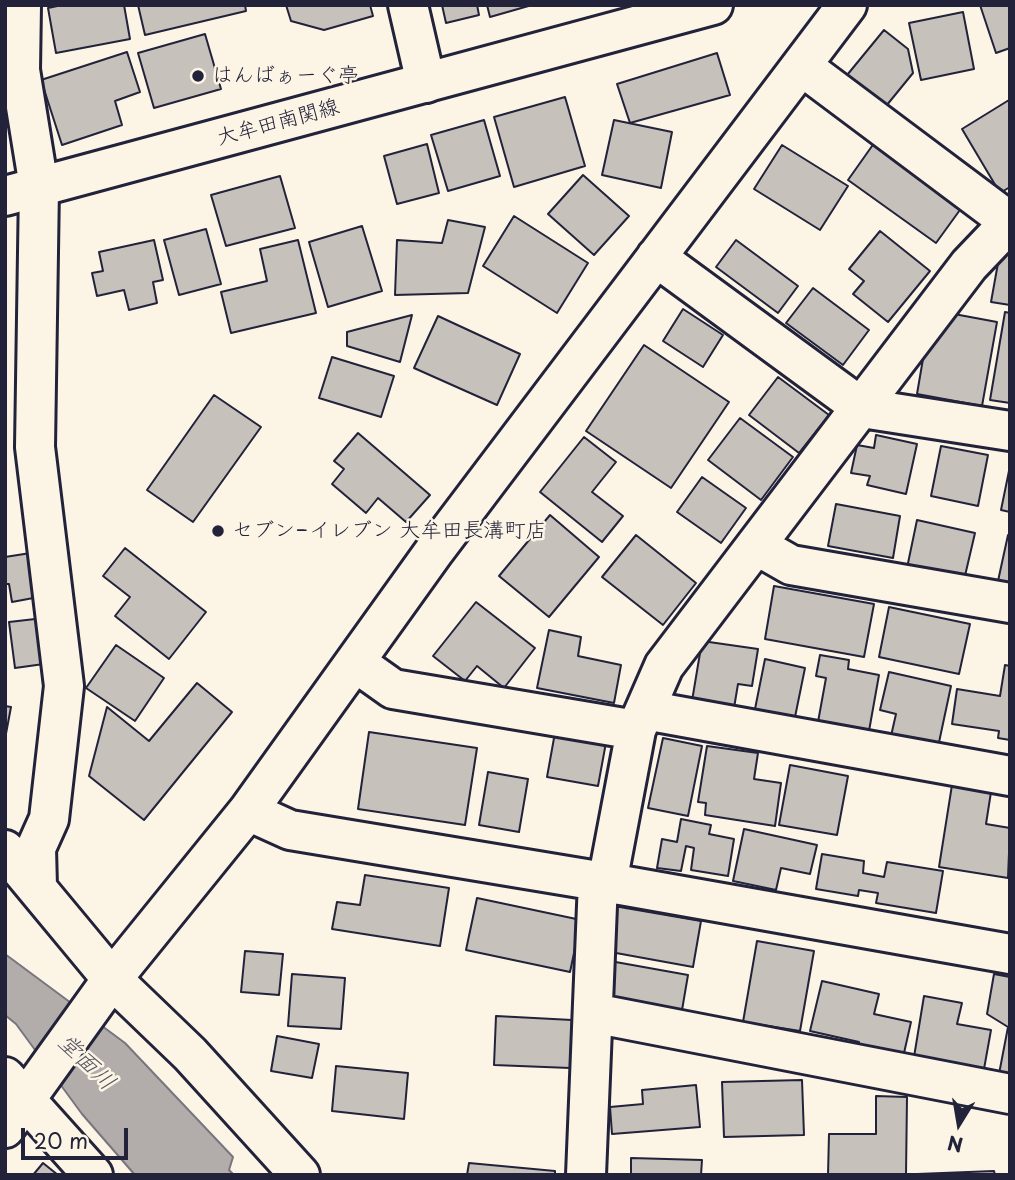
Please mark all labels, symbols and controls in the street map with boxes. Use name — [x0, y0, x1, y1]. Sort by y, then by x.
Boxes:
place label: はんばぁーぐ亭 — [212, 63, 359, 89]
marker: はんばぁーぐ亭 — [190, 68, 206, 84]
street label: 大牟田南関線 — [214, 95, 342, 151]
place label: セブン−イレブン 大牟田長溝町店 — [232, 518, 546, 544]
marker: セブン−イレブン 大牟田長溝町店 — [210, 523, 226, 539]
water label: 堂面川 — [52, 1029, 120, 1097]
north arrow — [924, 1089, 994, 1159]
scale bar — [24, 1114, 131, 1158]
text: 20 m — [34, 1124, 88, 1156]
text: N — [945, 1129, 965, 1160]

